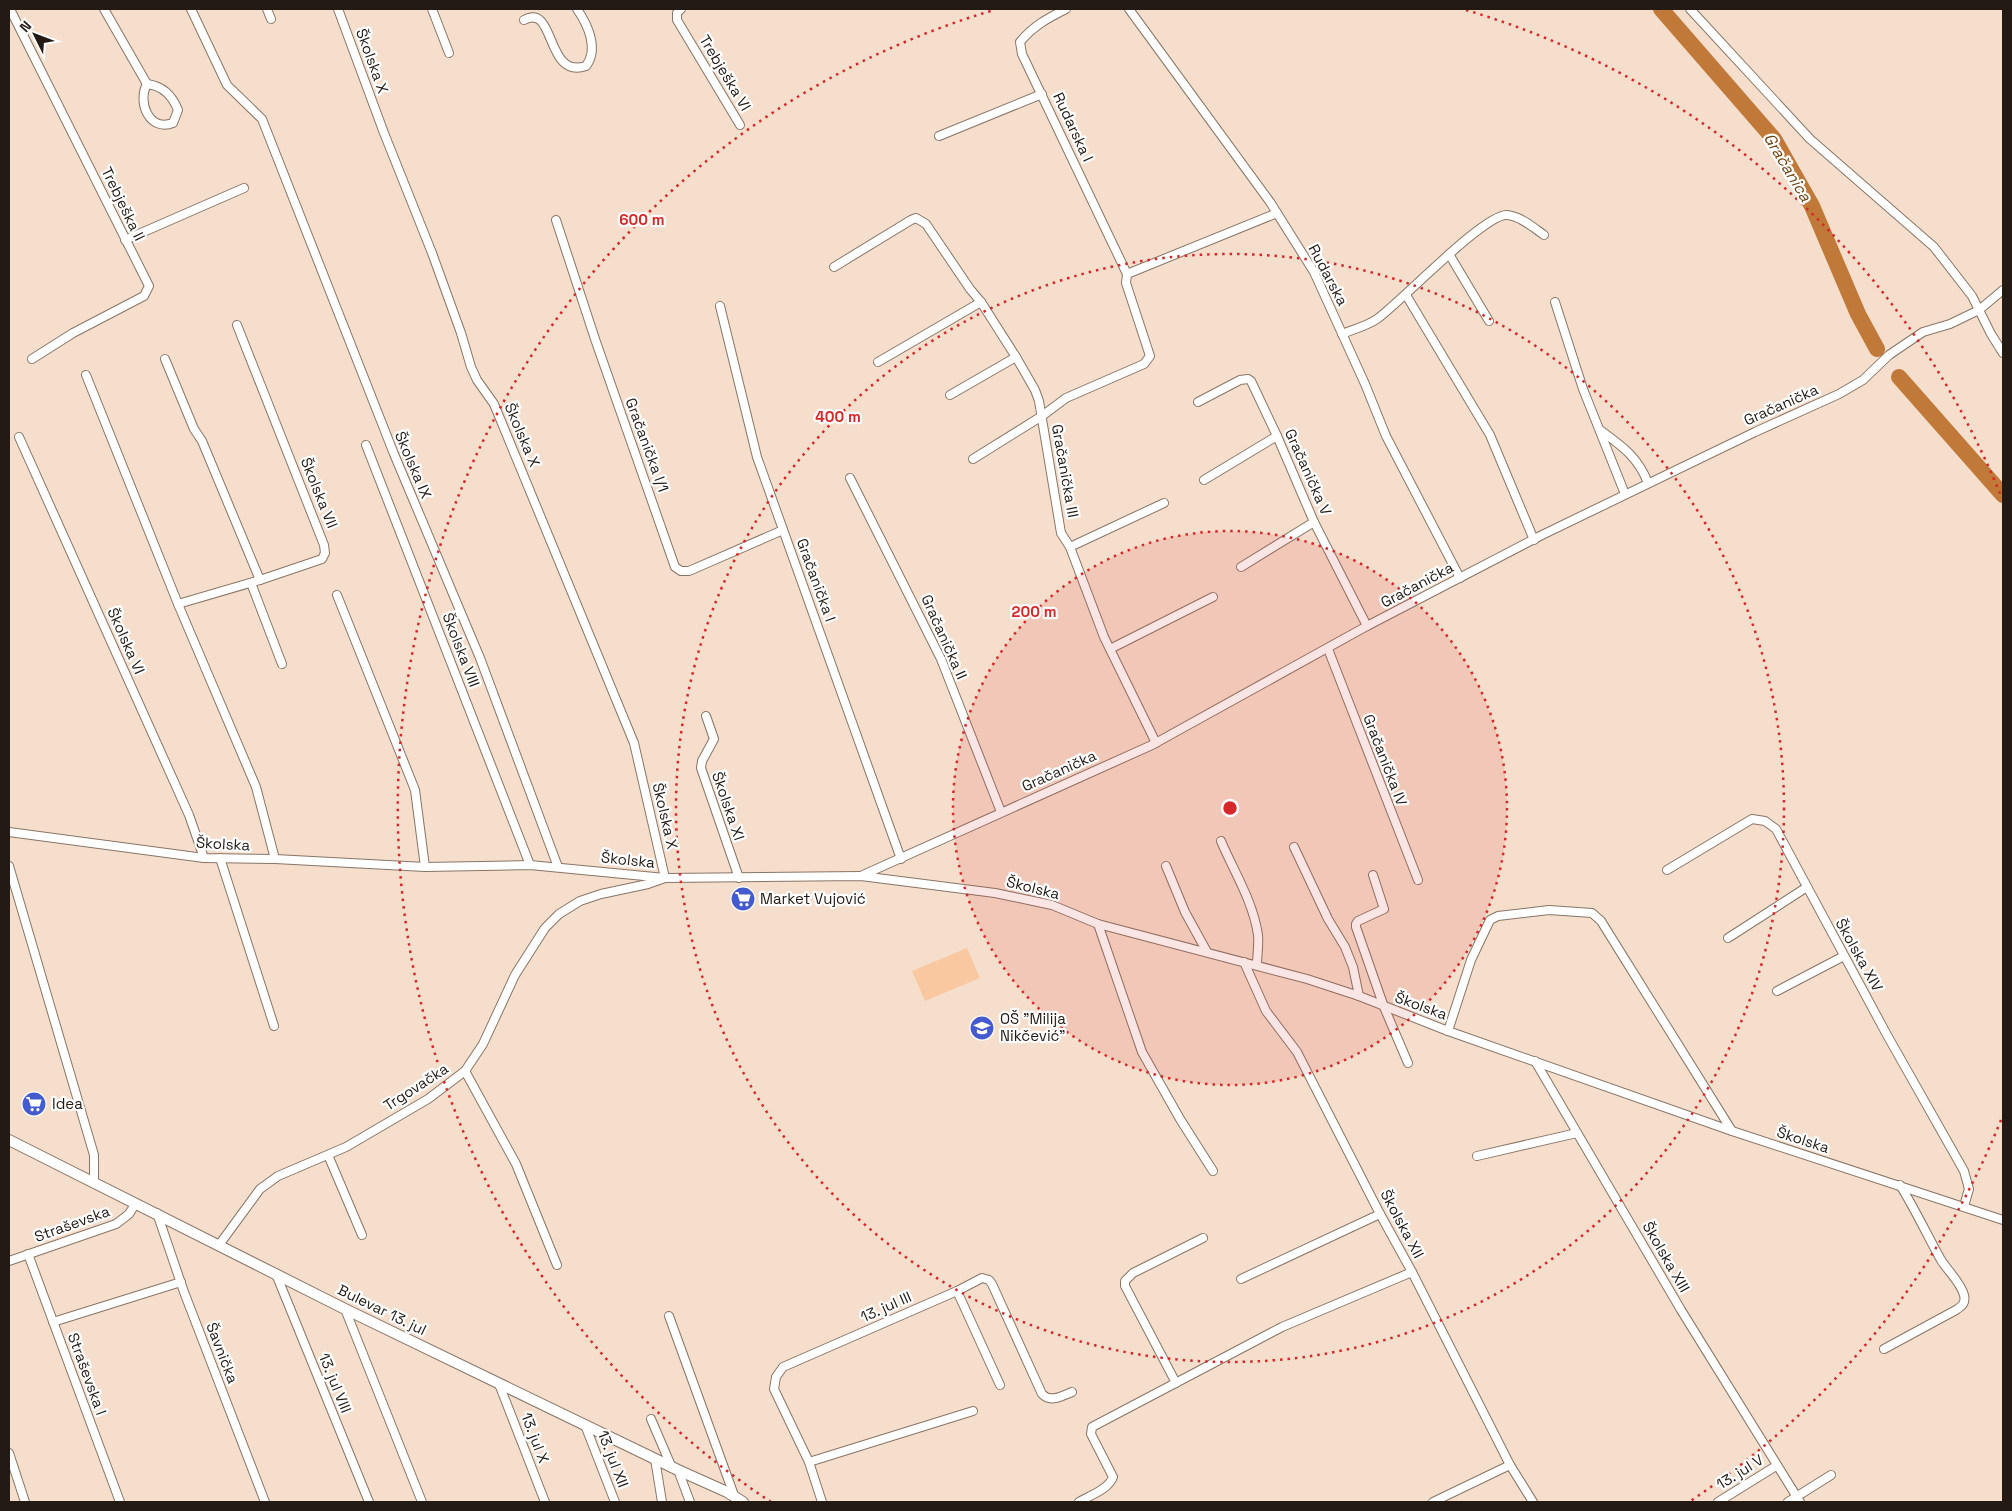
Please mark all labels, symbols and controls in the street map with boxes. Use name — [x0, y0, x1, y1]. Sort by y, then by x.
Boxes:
north arrow — [10, 10, 60, 60]
text: N — [16, 17, 35, 36]
street label: Školska X — [352, 26, 393, 96]
street label: Trebješka VI — [695, 31, 756, 114]
street label: Rudarska I — [1049, 89, 1098, 165]
water label: Gračanica — [1759, 129, 1817, 206]
street label: Trebješka II — [97, 164, 149, 244]
text: 600 m — [619, 210, 665, 229]
street label: Rudarska — [1304, 241, 1353, 309]
street label: Gračanička — [1741, 380, 1821, 429]
street label: Gračanička I/1 — [622, 395, 673, 495]
street label: Školska X — [500, 400, 545, 470]
text: 400 m — [815, 407, 861, 426]
street label: Gračanička III — [1048, 423, 1083, 519]
street label: Gračanička V — [1281, 426, 1336, 518]
street label: Školska IX — [391, 428, 436, 502]
street label: Školska VII — [297, 455, 342, 531]
street label: Gračanička I — [793, 536, 840, 624]
street label: Gračanička — [1377, 557, 1457, 612]
street label: Gračanička II — [917, 591, 972, 682]
text: 200 m — [1012, 602, 1056, 621]
street label: Školska VI — [103, 605, 150, 677]
street label: Školska VIII — [439, 610, 484, 690]
street label: Gračanička IV — [1359, 711, 1412, 808]
street label: Gračanička — [1019, 746, 1099, 795]
street label: Školska XI — [708, 769, 749, 843]
street label: Školska X — [649, 781, 682, 851]
centre of rings — [1221, 799, 1239, 817]
street label: Školska — [195, 833, 251, 854]
street label: Školska — [600, 847, 656, 872]
street label: Školska — [1005, 872, 1062, 903]
supermarket icon: Market Vujović — [730, 886, 756, 912]
place label: Market Vujović — [760, 889, 866, 908]
street label: Školska XIV — [1832, 915, 1887, 995]
street label: Školska — [1392, 987, 1450, 1024]
place label: OŠ "Milija Nikčević" — [1000, 1009, 1066, 1045]
school or university icon: OŠ "Milija Nikčević" — [969, 1015, 995, 1041]
street label: Trgovačka — [380, 1058, 452, 1115]
supermarket icon: Idea — [21, 1091, 47, 1117]
place label: Idea — [52, 1094, 83, 1113]
street label: Školska — [1774, 1122, 1832, 1157]
street label: Školska XII — [1376, 1186, 1428, 1261]
street label: Straševska — [32, 1201, 112, 1246]
street label: Školska XIII — [1639, 1218, 1694, 1296]
street label: Bulevar 13. jul — [335, 1280, 430, 1339]
street label: 13. jul III — [857, 1287, 914, 1326]
street label: Šavnička — [202, 1320, 243, 1386]
street label: Straševska I — [64, 1330, 111, 1418]
street label: 13. jul VIII — [315, 1350, 356, 1416]
street label: 13. jul X — [517, 1410, 554, 1466]
street label: 13. jul XII — [594, 1428, 633, 1490]
street label: 13. jul V — [1713, 1450, 1767, 1493]

